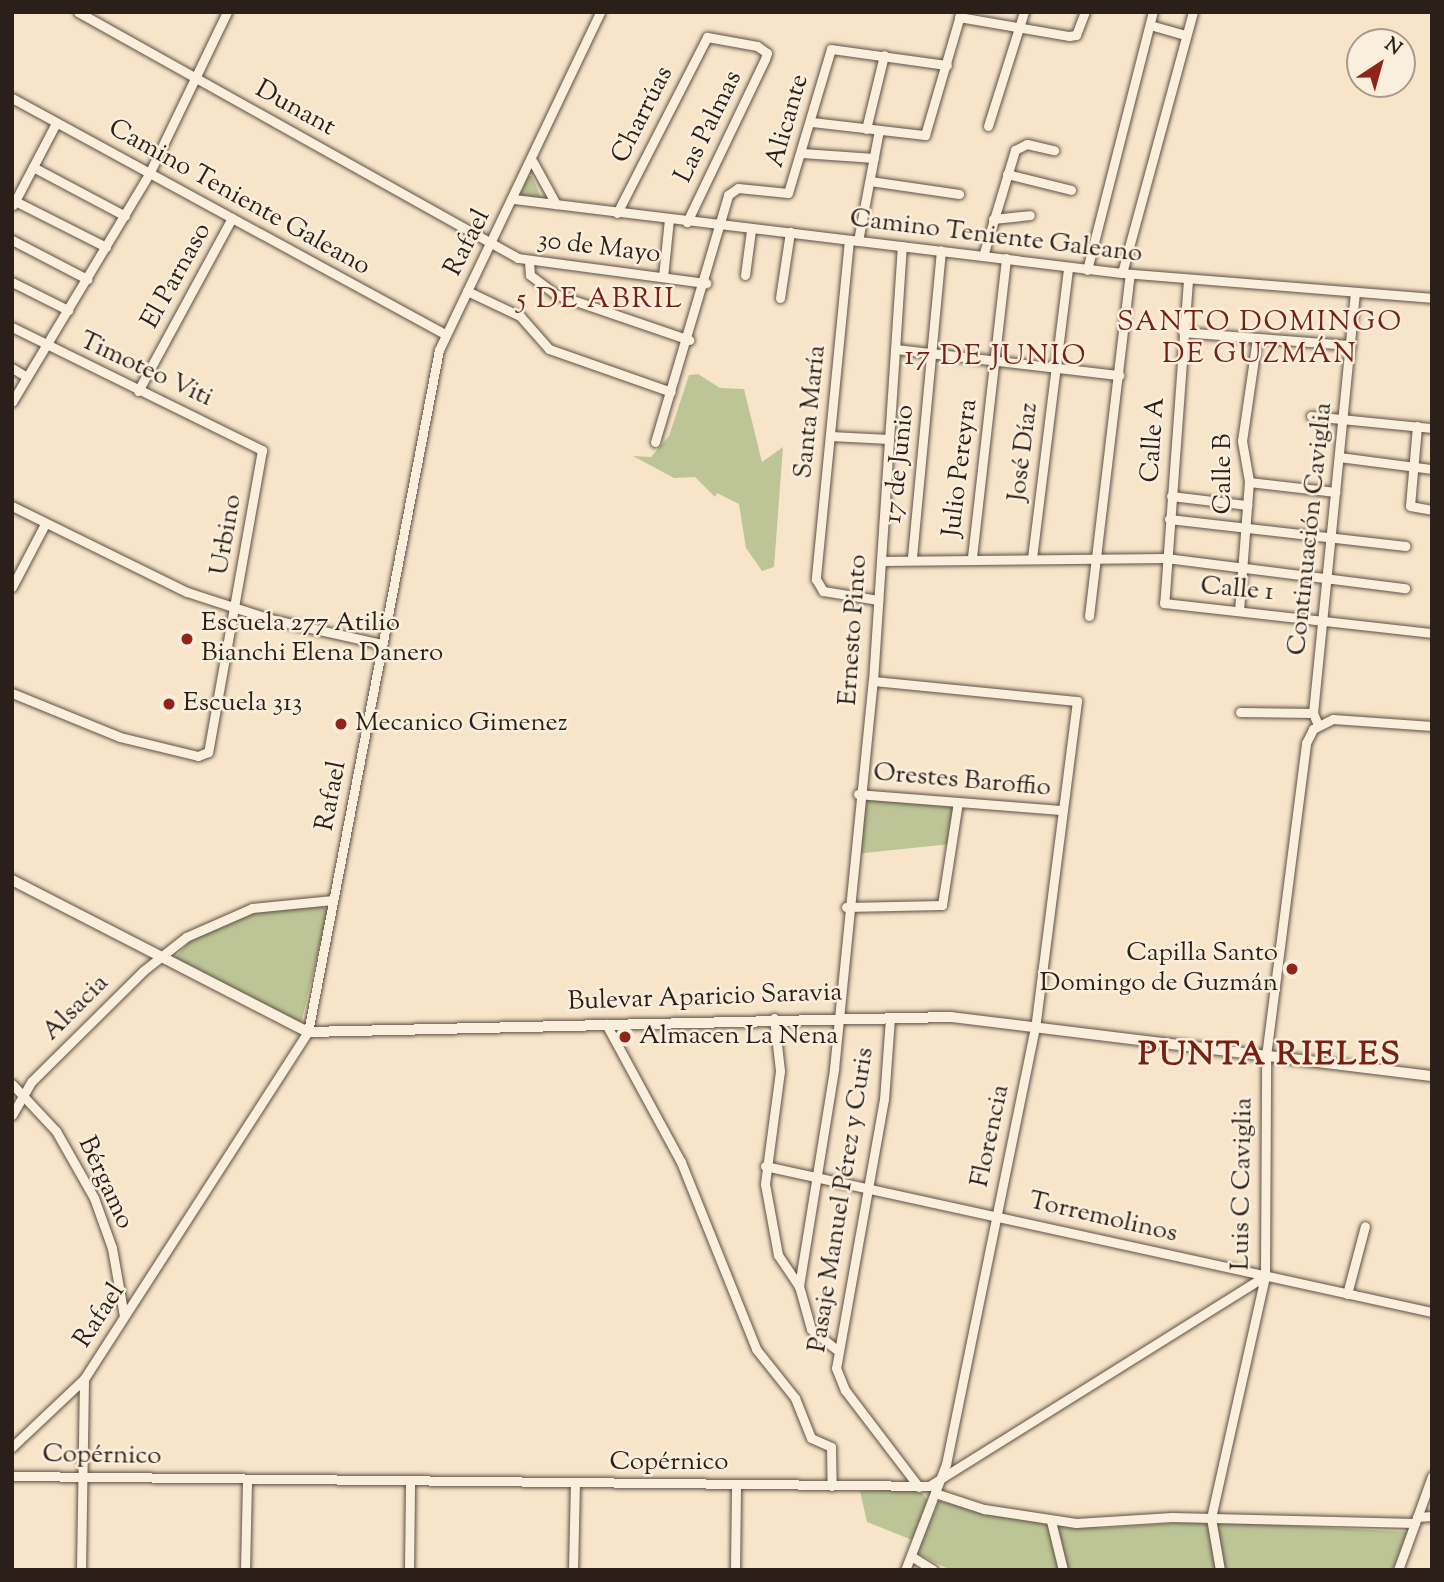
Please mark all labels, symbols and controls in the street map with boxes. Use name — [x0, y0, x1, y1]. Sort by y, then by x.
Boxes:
north arrow — [1346, 28, 1416, 98]
text: N — [1378, 32, 1407, 63]
street label: Charrúas — [605, 61, 681, 169]
street label: Las Palmas — [669, 66, 749, 188]
street label: Alicante — [760, 71, 816, 171]
street label: Dunant — [249, 74, 341, 144]
street label: Camino Teniente Galeano — [103, 113, 375, 283]
street label: Camino Teniente Galeano — [848, 204, 1144, 270]
street label: Rafael — [438, 205, 498, 281]
street label: El Parnaso — [135, 218, 219, 334]
street label: 30 de Mayo — [536, 225, 662, 271]
district label: 5 DE ABRIL — [518, 283, 682, 317]
district label: SANTO DOMINGO DE GUZMÁN — [1119, 306, 1401, 372]
street label: Timoteo Viti — [74, 326, 218, 414]
district label: 17 DE JUNIO — [906, 340, 1086, 374]
street label: Santa María — [789, 344, 833, 480]
street label: Calle A — [1135, 396, 1173, 484]
street label: Julio Pereyra — [937, 397, 985, 539]
street label: José Díaz — [1002, 401, 1046, 503]
street label: Continuación Caviglia — [1282, 401, 1340, 657]
street label: 17 de Junio — [878, 403, 922, 525]
street label: Calle B — [1208, 434, 1240, 514]
street label: Urbino — [205, 492, 249, 578]
street label: Ernesto Pinto — [833, 553, 875, 707]
street label: Calle 1 — [1199, 571, 1275, 609]
place label: Escuela 277 Atilio Bianchi Elena Danero — [201, 608, 443, 670]
marker: Escuela 277 Atilio Bianchi Elena Danero — [179, 631, 195, 647]
place label: Escuela 313 — [183, 688, 302, 720]
marker: Escuela 313 — [161, 696, 177, 712]
place label: Mecanico Gimenez — [355, 708, 568, 740]
marker: Mecanico Gimenez — [333, 716, 349, 732]
street label: Rafael — [310, 758, 354, 834]
street label: Orestes Baroffio — [872, 758, 1052, 804]
place label: Capilla Santo Domingo de Guzmán — [1040, 938, 1278, 1000]
marker: Capilla Santo Domingo de Guzmán — [1284, 961, 1300, 977]
street label: Alsacia — [36, 968, 116, 1048]
street label: Bulevar Aparicio Saravia — [567, 978, 843, 1018]
place label: Almacen La Nena — [639, 1021, 838, 1053]
marker: Almacen La Nena — [617, 1029, 633, 1045]
district label: PUNTA RIELES — [1140, 1037, 1400, 1077]
street label: Pasaje Manuel Pérez y Curis — [802, 1045, 882, 1355]
street label: Florencia — [965, 1082, 1017, 1190]
street label: Luis C Caviglia — [1226, 1097, 1260, 1271]
street label: Bérgamo — [70, 1132, 140, 1234]
street label: Torremolinos — [1026, 1186, 1180, 1250]
street label: Rafael — [68, 1278, 132, 1354]
street label: Copérnico — [42, 1439, 162, 1473]
street label: Copérnico — [609, 1447, 729, 1479]

